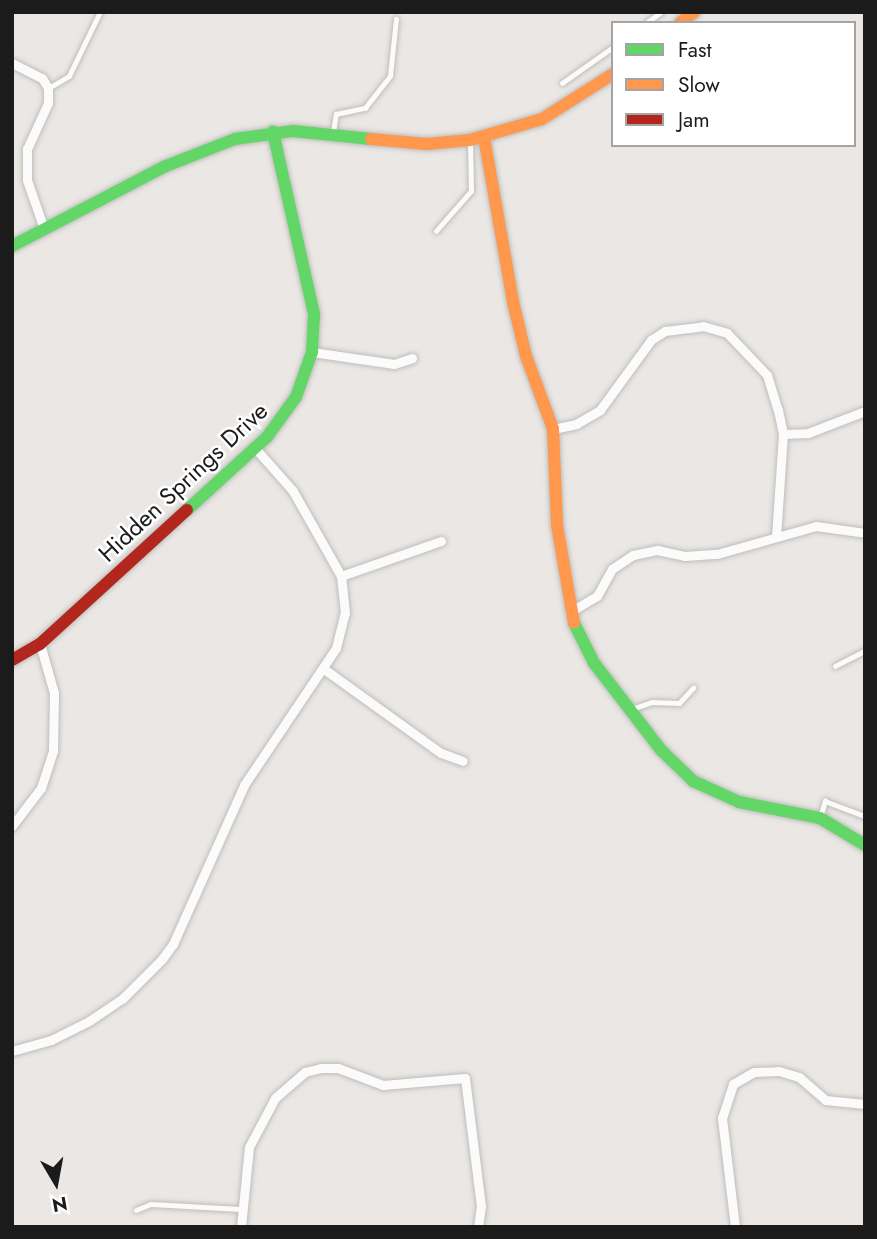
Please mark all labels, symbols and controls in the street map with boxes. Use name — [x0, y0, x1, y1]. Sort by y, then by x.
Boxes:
legend — [611, 21, 856, 147]
text: Fast — [678, 35, 711, 65]
text: Slow — [678, 70, 720, 100]
text: Jam — [678, 105, 710, 135]
street label: Hidden Springs Drive — [92, 396, 274, 568]
north arrow — [21, 1148, 91, 1218]
text: N — [50, 1190, 70, 1219]

